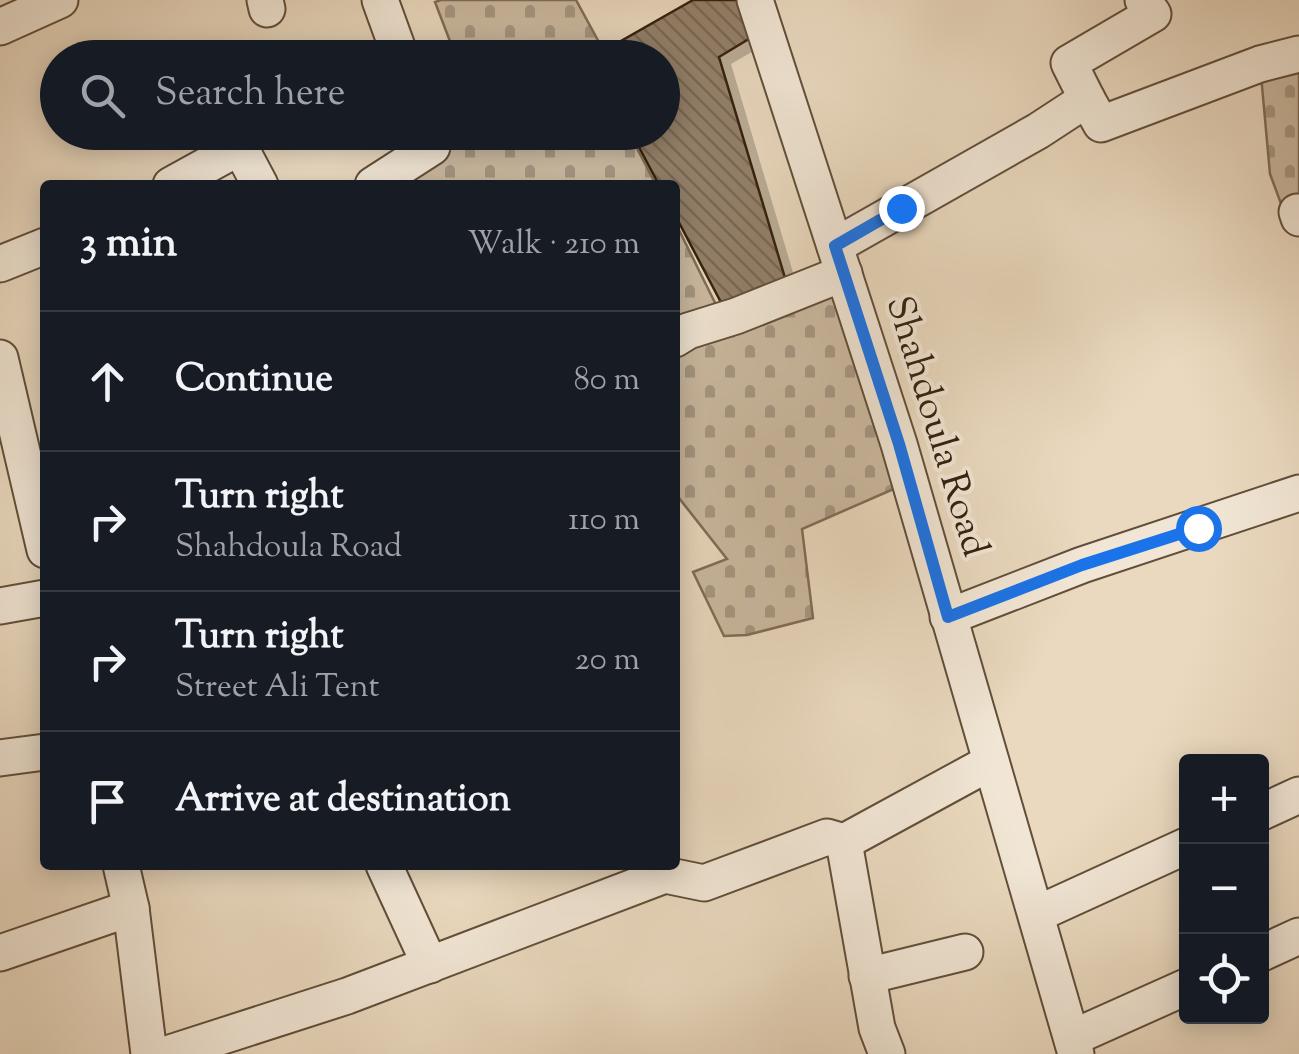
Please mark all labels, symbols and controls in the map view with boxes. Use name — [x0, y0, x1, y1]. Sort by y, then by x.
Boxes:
search box — [40, 40, 680, 150]
icon: search — [75, 68, 130, 123]
text: Search here — [155, 68, 346, 122]
route end — [879, 186, 925, 232]
text: 3 min — [80, 215, 177, 275]
text: Walk · 210 m — [467, 222, 640, 268]
street label: Shahdoula Road — [870, 290, 1000, 564]
icon: ahead — [80, 354, 135, 409]
text: Continue — [175, 354, 333, 408]
text: 80 m — [574, 358, 640, 404]
text: Turn right — [175, 471, 343, 525]
icon: right — [80, 494, 135, 549]
text: 110 m — [568, 498, 640, 544]
route start — [1176, 506, 1222, 552]
text: Shahdoula Road — [175, 525, 402, 571]
text: Turn right — [175, 611, 343, 665]
icon: right — [80, 634, 135, 689]
text: 20 m — [575, 638, 640, 684]
text: Street Ali Tent — [175, 665, 379, 711]
map controls — [1179, 754, 1269, 1024]
button: + — [1179, 754, 1269, 844]
icon: arrive — [80, 774, 135, 829]
text: Arrive at destination — [175, 774, 511, 828]
button: − — [1179, 844, 1269, 934]
button: locate — [1179, 934, 1269, 1024]

